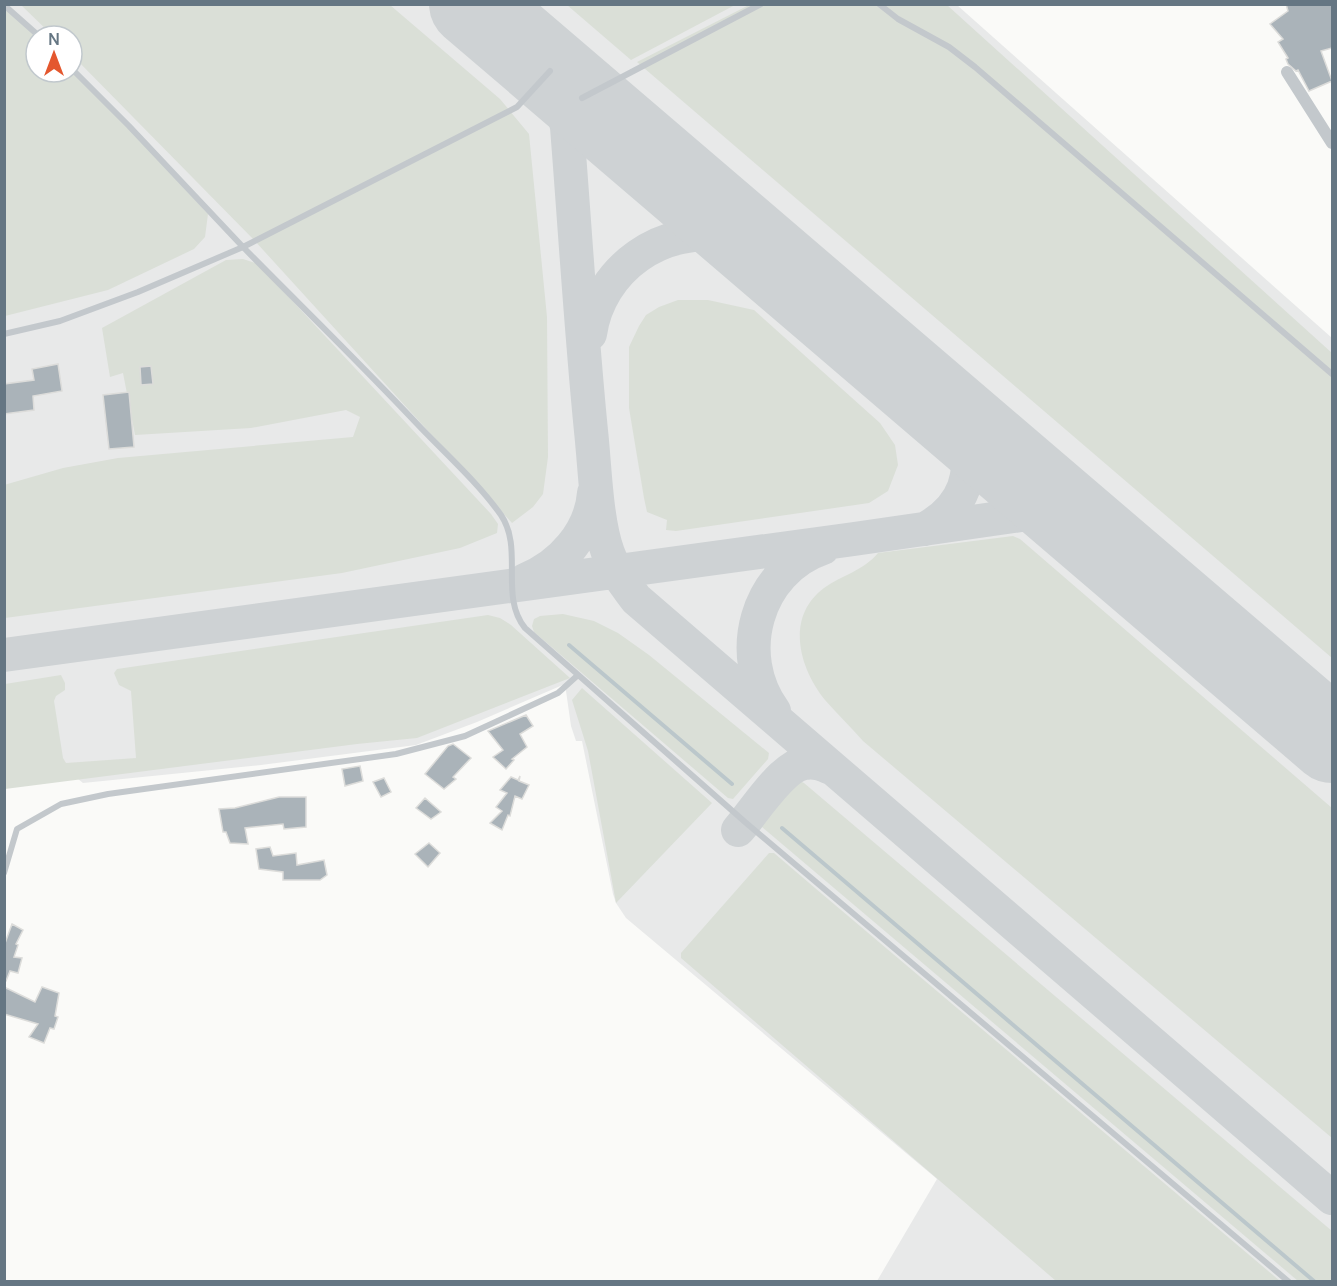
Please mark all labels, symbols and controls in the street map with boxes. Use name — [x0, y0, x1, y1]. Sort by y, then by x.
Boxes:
north arrow — [24, 24, 84, 84]
text: N — [48, 28, 60, 50]

